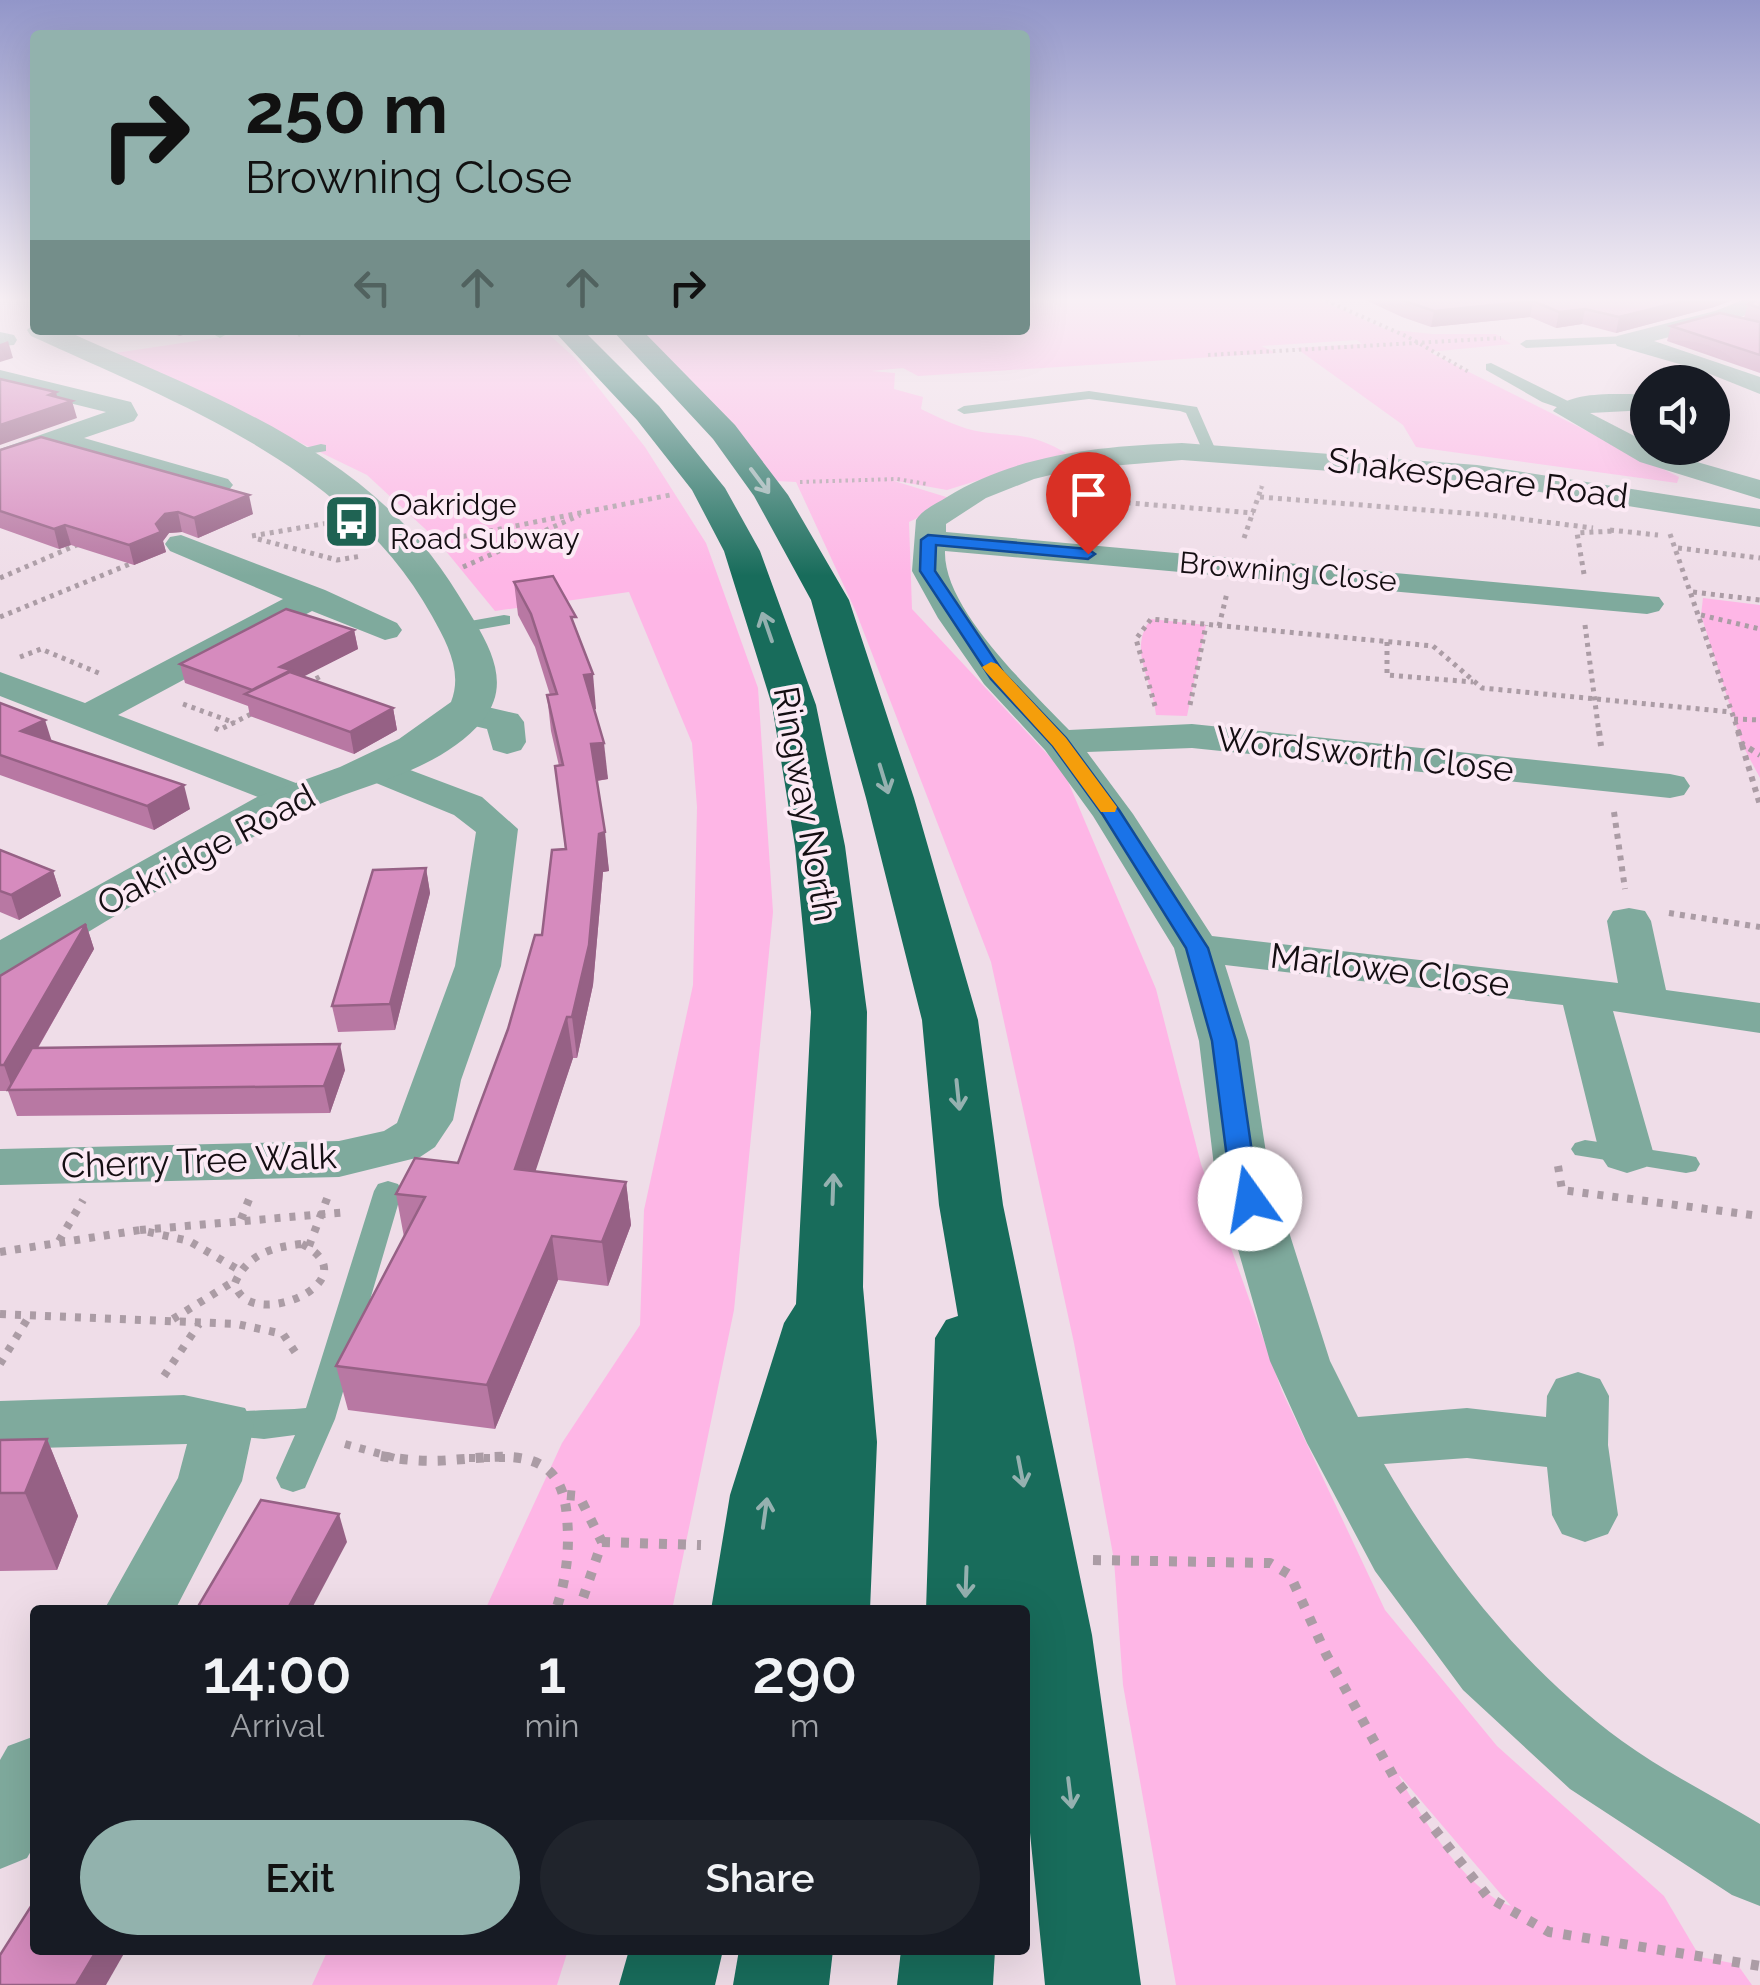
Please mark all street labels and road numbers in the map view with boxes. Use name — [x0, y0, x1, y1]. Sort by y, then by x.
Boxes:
street label: Shakespeare Road — [1326, 439, 1631, 516]
street label: Browning Close — [1178, 545, 1398, 598]
street label: Ringway North — [766, 683, 847, 925]
street label: Wordsworth Close — [1214, 717, 1516, 790]
street label: Oakridge Road — [90, 775, 322, 924]
street label: Marlowe Close — [1268, 934, 1512, 1005]
street label: Cherry Tree Walk — [60, 1135, 338, 1186]

